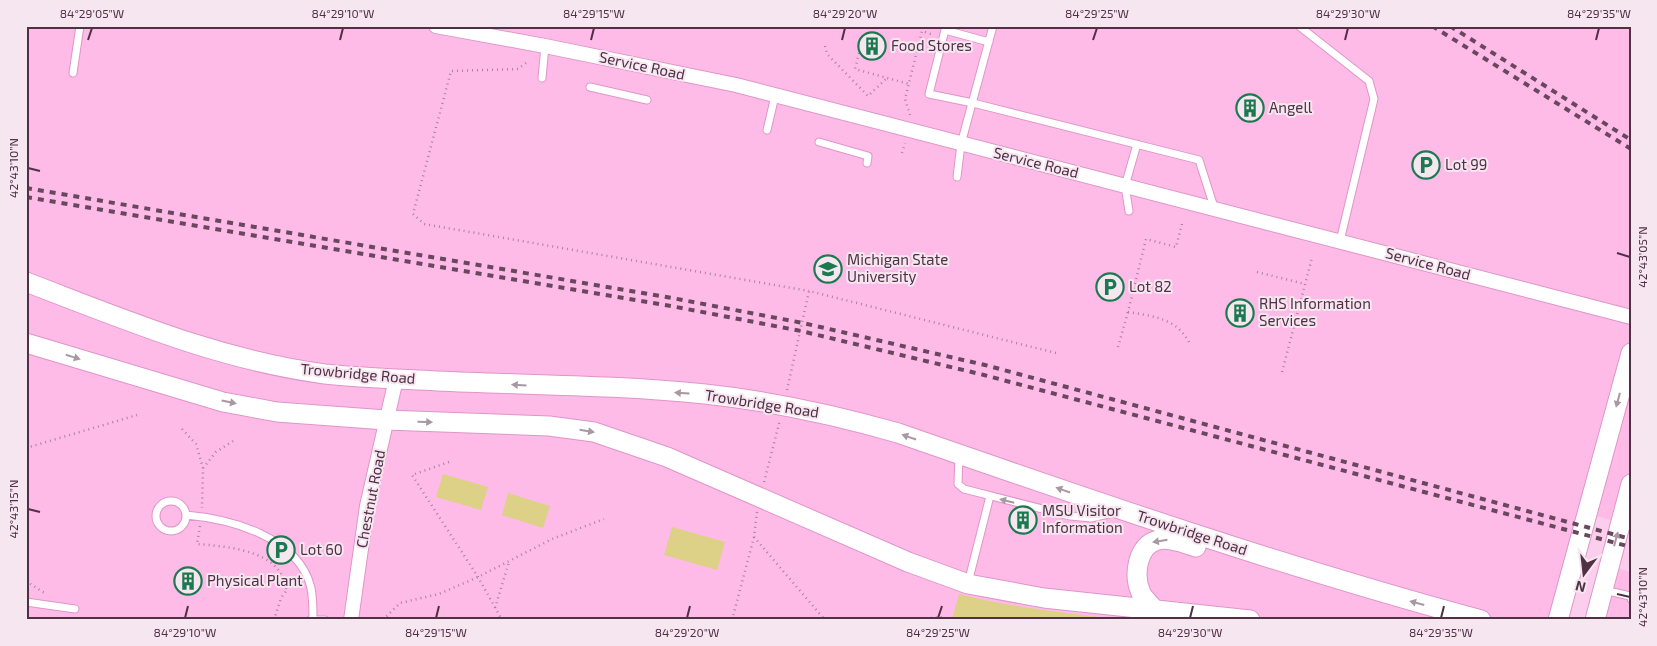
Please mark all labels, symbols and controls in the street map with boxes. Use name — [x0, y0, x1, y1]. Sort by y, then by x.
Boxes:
text: 84°29'05"W — [60, 6, 124, 20]
text: 84°29'10"W — [312, 6, 374, 20]
text: 84°29'15"W — [563, 6, 625, 20]
text: 84°29'20"W — [813, 6, 877, 20]
text: 84°29'25"W — [1065, 6, 1129, 20]
text: 84°29'30"W — [1316, 6, 1380, 20]
text: 84°29'35"W — [1567, 6, 1631, 20]
building icon: Food Stores — [857, 31, 887, 61]
place label: Food Stores — [891, 36, 972, 54]
street label: Service Road — [598, 47, 687, 83]
building icon: Angell — [1235, 93, 1265, 123]
place label: Angell — [1269, 98, 1313, 116]
text: 42°43'10"N — [6, 138, 20, 198]
street label: Service Road — [992, 143, 1081, 181]
parking icon: Lot 99 — [1411, 150, 1441, 180]
place label: Lot 99 — [1445, 155, 1487, 173]
text: 42°43'05"N — [1635, 226, 1649, 288]
street label: Service Road — [1384, 243, 1473, 283]
place label: Michigan State University — [847, 250, 948, 285]
school or university icon: Michigan State University — [813, 254, 843, 284]
parking icon: Lot 82 — [1095, 272, 1125, 302]
place label: Lot 82 — [1129, 277, 1172, 295]
place label: RHS Information Services — [1259, 294, 1371, 329]
building icon: RHS Information Services — [1225, 298, 1255, 328]
one-way arrow — [66, 353, 81, 361]
street label: Trowbridge Road — [300, 359, 416, 387]
one-way arrow — [511, 380, 527, 388]
street label: Trowbridge Road — [704, 385, 820, 421]
one-way arrow — [674, 388, 690, 396]
one-way arrow — [1614, 393, 1622, 408]
one-way arrow — [221, 399, 237, 407]
one-way arrow — [417, 418, 433, 426]
one-way arrow — [579, 428, 595, 436]
one-way arrow — [902, 433, 917, 440]
street label: Chestnut Road — [352, 448, 388, 549]
text: 42°43'15"N — [6, 480, 20, 538]
one-way arrow — [1055, 486, 1070, 494]
one-way arrow — [1000, 496, 1015, 504]
place label: MSU Visitor Information — [1042, 501, 1123, 536]
building icon: MSU Visitor Information — [1008, 505, 1038, 535]
street label: Trowbridge Road — [1135, 506, 1250, 558]
one-way arrow — [1613, 531, 1621, 546]
parking icon: Lot 60 — [266, 535, 296, 565]
one-way arrow — [1152, 538, 1168, 546]
place label: Lot 60 — [300, 540, 343, 558]
north arrow — [1560, 548, 1610, 598]
building icon: Physical Plant — [173, 566, 203, 596]
text: 42°43'10"N — [1635, 567, 1649, 627]
place label: Physical Plant — [207, 571, 303, 589]
text: N — [1573, 578, 1588, 597]
one-way arrow — [1409, 598, 1424, 606]
text: 84°29'10"W — [154, 625, 216, 639]
text: 84°29'15"W — [405, 625, 467, 639]
text: 84°29'20"W — [655, 625, 719, 639]
text: 84°29'25"W — [906, 625, 970, 639]
text: 84°29'30"W — [1158, 625, 1222, 639]
text: 84°29'35"W — [1409, 625, 1473, 639]

